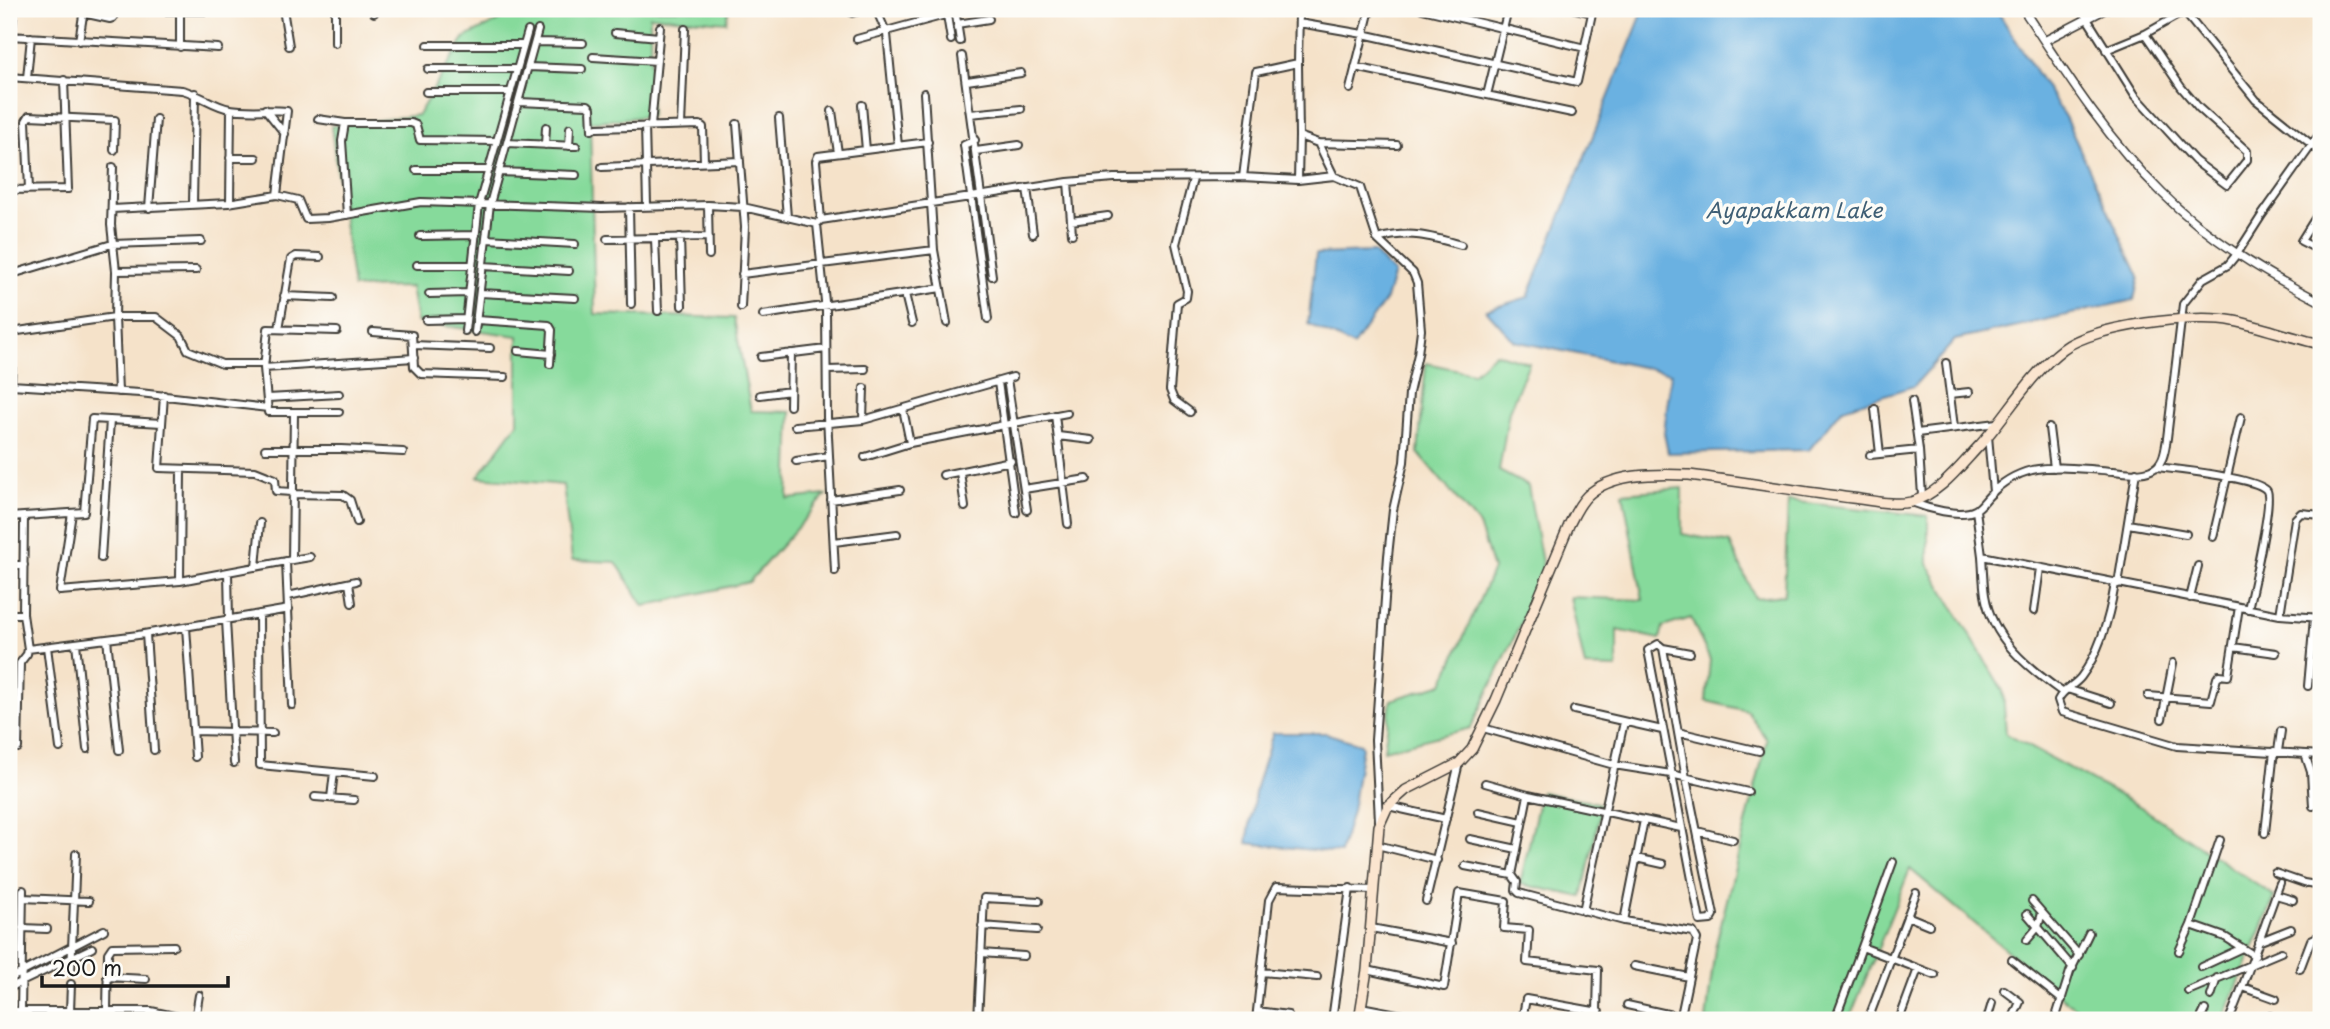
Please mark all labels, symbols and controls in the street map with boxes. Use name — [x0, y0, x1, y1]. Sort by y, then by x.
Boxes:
water label: Ayapakkam Lake — [1706, 193, 1884, 225]
scale bar — [42, 945, 228, 989]
text: 200 m — [52, 951, 122, 983]

